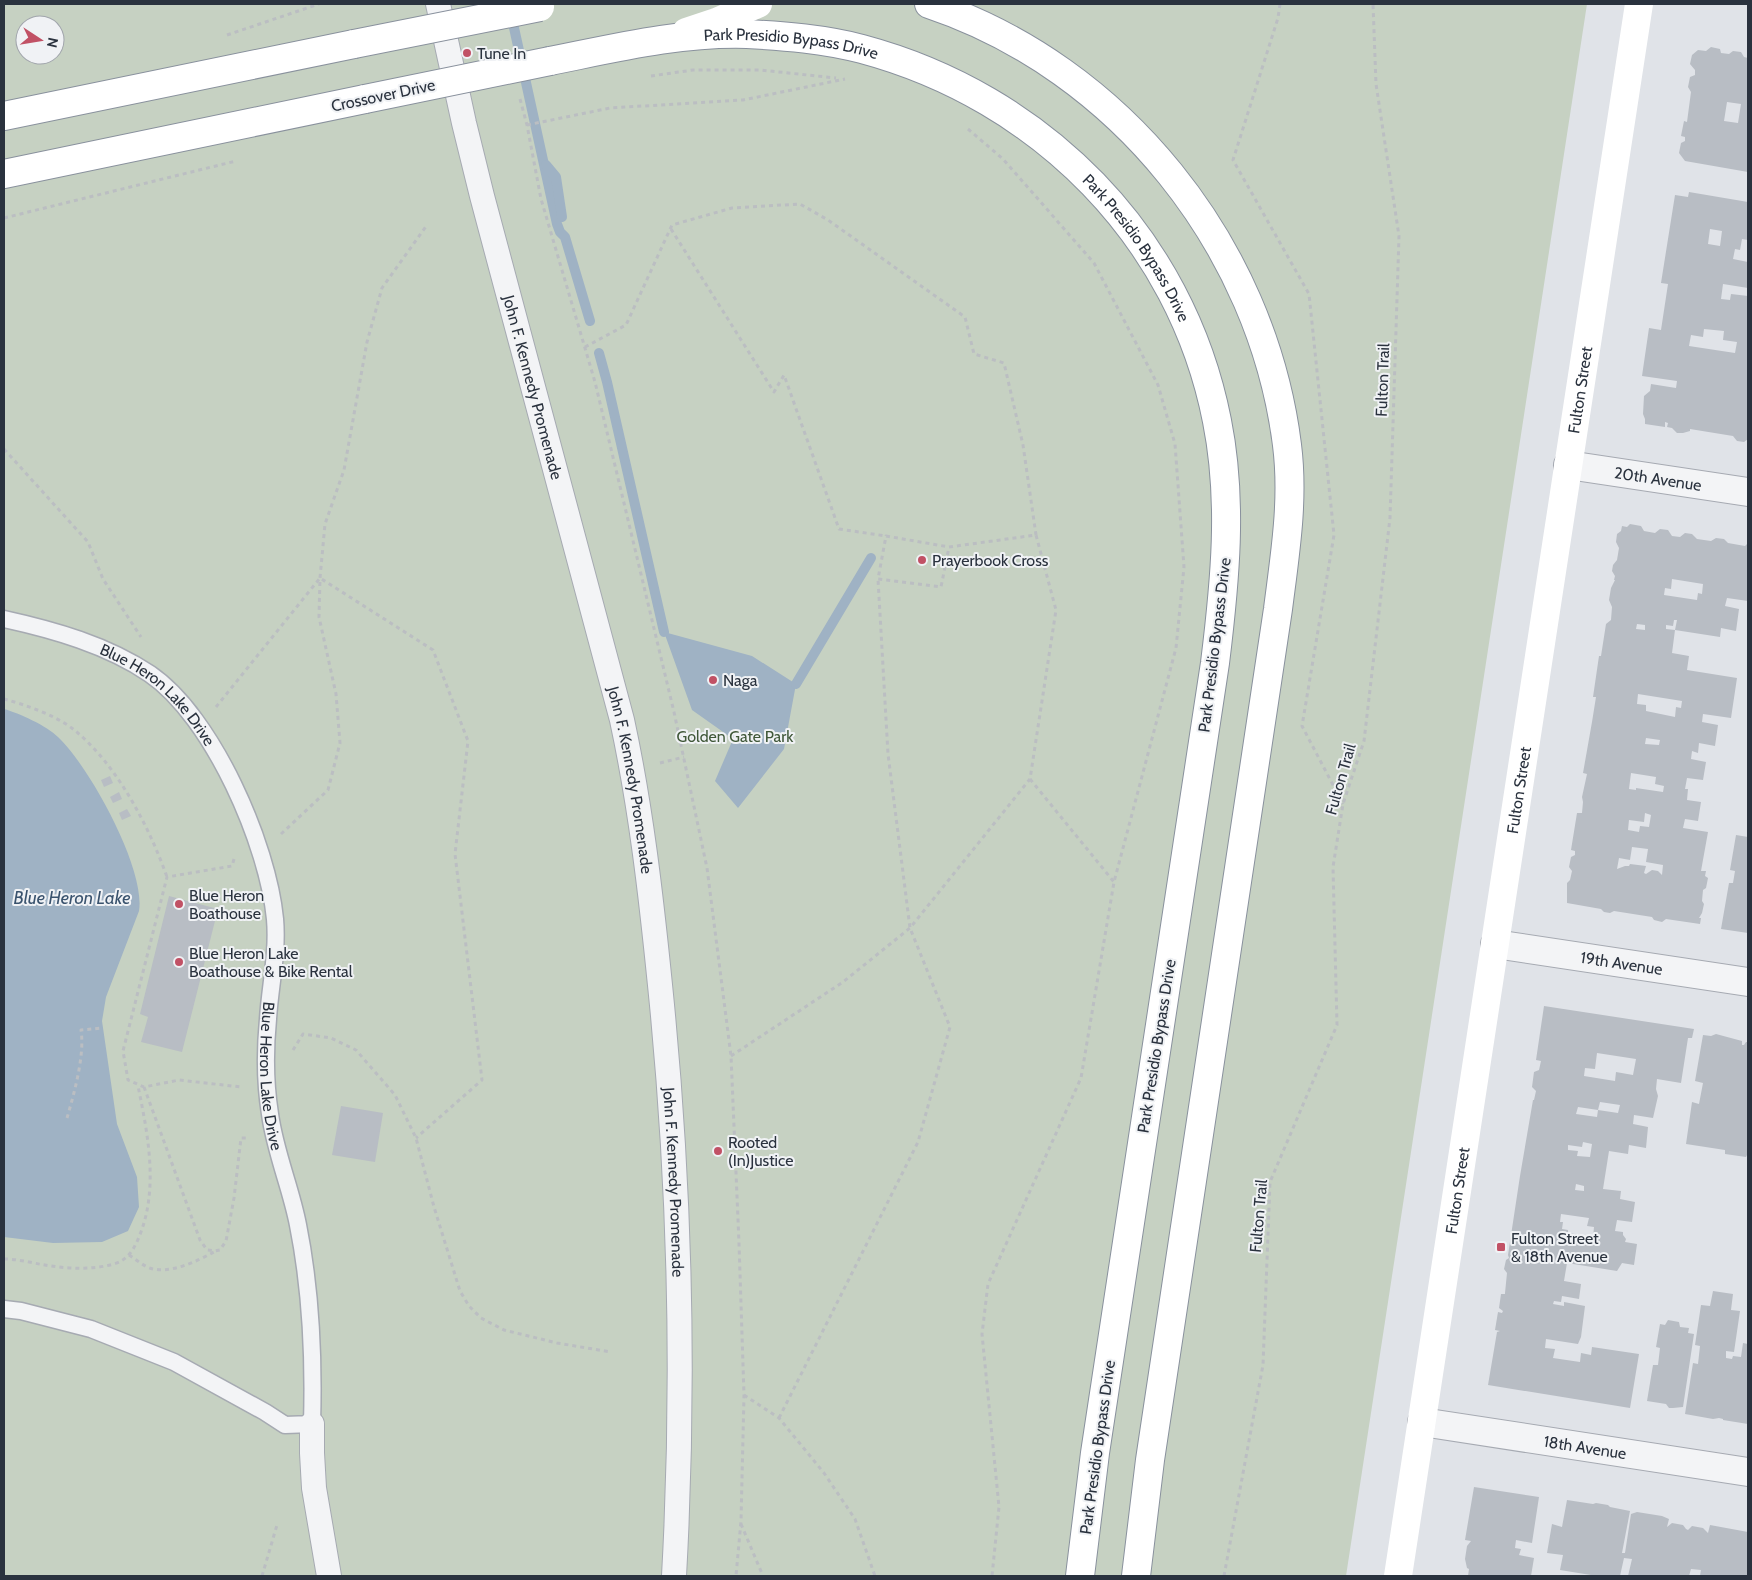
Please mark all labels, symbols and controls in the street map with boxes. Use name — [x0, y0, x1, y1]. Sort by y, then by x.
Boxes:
north arrow — [15, 15, 65, 65]
street label: Park Presidio Bypass Drive — [703, 25, 880, 63]
text: N — [43, 36, 63, 49]
place label: Tune In — [477, 44, 526, 63]
marker: Tune In — [461, 47, 473, 59]
street label: Crossover Drive — [329, 75, 437, 116]
street label: Park Presidio Bypass Drive — [1079, 170, 1194, 325]
street label: John F. Kennedy Promenade — [499, 292, 566, 482]
street label: Fulton Trail — [1372, 343, 1393, 417]
street label: Fulton Street — [1564, 345, 1596, 435]
street label: 20th Avenue — [1613, 463, 1703, 495]
place label: Prayerbook Cross — [932, 551, 1049, 570]
marker: Prayerbook Cross — [916, 554, 928, 566]
street label: Park Presidio Bypass Drive — [1194, 557, 1235, 733]
street label: Blue Heron Lake Drive — [97, 640, 219, 749]
place label: Naga — [723, 671, 758, 690]
marker: Naga — [707, 674, 719, 686]
street label: John F. Kennedy Promenade — [603, 683, 657, 875]
park label: Golden Gate Park — [676, 727, 794, 746]
street label: Fulton Trail — [1321, 741, 1360, 817]
street label: Fulton Street — [1503, 745, 1535, 835]
place label: Blue Heron Boathouse — [189, 886, 264, 923]
water label: Blue Heron Lake — [14, 887, 130, 909]
marker: Blue Heron Boathouse — [173, 898, 185, 910]
place label: Blue Heron Lake Boathouse & Bike Rental — [189, 944, 353, 981]
street label: 19th Avenue — [1579, 948, 1664, 979]
marker: Blue Heron Lake Boathouse & Bike Rental — [173, 956, 185, 968]
street label: Park Presidio Bypass Drive — [1133, 958, 1180, 1134]
street label: Blue Heron Lake Drive — [256, 1001, 286, 1153]
street label: John F. Kennedy Promenade — [659, 1086, 688, 1277]
place label: Rooted (In)Justice — [728, 1133, 793, 1170]
marker: Rooted (In)Justice — [712, 1145, 724, 1157]
street label: Fulton Street — [1442, 1145, 1474, 1235]
street label: Fulton Trail — [1246, 1178, 1271, 1253]
place label: Fulton Street & 18th Avenue — [1511, 1229, 1608, 1266]
marker: Fulton Street & 18th Avenue — [1495, 1241, 1507, 1253]
street label: Park Presidio Bypass Drive — [1076, 1359, 1119, 1535]
street label: 18th Avenue — [1542, 1432, 1628, 1463]

